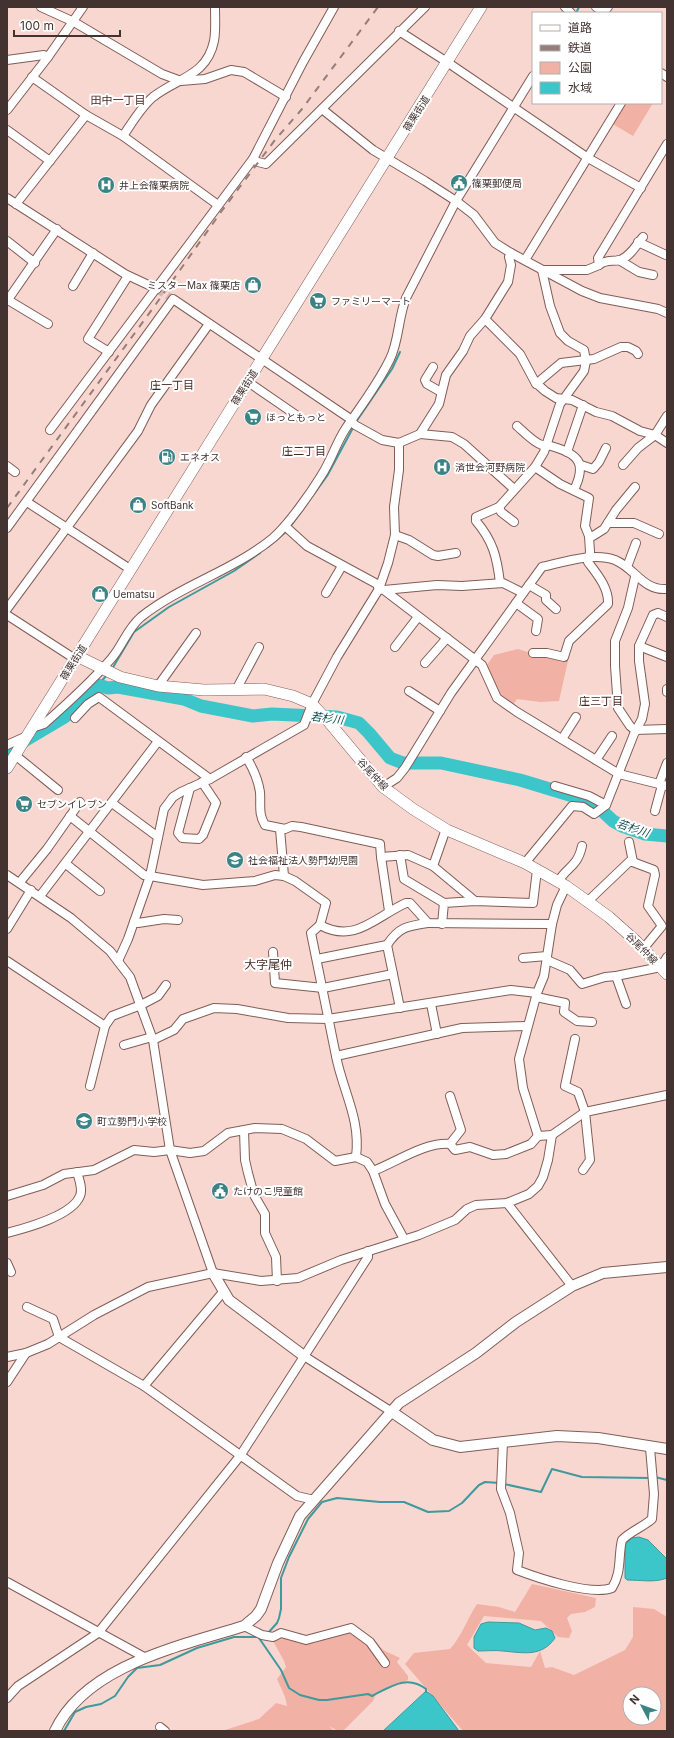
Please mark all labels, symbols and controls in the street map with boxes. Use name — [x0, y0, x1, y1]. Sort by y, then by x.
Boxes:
scale bar — [14, 12, 120, 38]
legend — [532, 12, 662, 104]
text: 100 m — [20, 18, 54, 33]
text: 道路 — [568, 20, 592, 35]
text: 鉄道 — [568, 40, 592, 55]
text: 公園 — [568, 60, 592, 75]
text: 水域 — [568, 80, 592, 95]
district label: 田中一丁目 — [91, 93, 146, 107]
street label: 篠栗街道 — [400, 93, 432, 133]
public building icon: 篠栗郵便局 — [449, 173, 469, 193]
hospital icon: 井上会篠栗病院 — [96, 175, 116, 195]
place label: 篠栗郵便局 — [472, 177, 522, 189]
place label: 井上会篠栗病院 — [119, 179, 189, 191]
shop icon: ミスターMax 篠栗店 — [243, 275, 263, 295]
place label: ミスターMax 篠栗店 — [147, 279, 240, 291]
supermarket icon: ファミリーマート — [308, 291, 328, 311]
place label: ファミリーマート — [331, 295, 411, 307]
street label: 篠栗街道 — [228, 367, 260, 407]
district label: 庄一丁目 — [150, 378, 194, 392]
supermarket icon: ほっともっと — [243, 407, 263, 427]
place label: ほっともっと — [266, 411, 326, 423]
district label: 庄二丁目 — [282, 444, 326, 458]
fuel station icon: エネオス — [157, 447, 177, 467]
place label: エネオス — [180, 451, 220, 463]
hospital icon: 済世会河野病院 — [432, 457, 452, 477]
place label: 済世会河野病院 — [455, 461, 525, 473]
shop icon: SoftBank — [128, 495, 148, 515]
place label: SoftBank — [151, 499, 194, 511]
shop icon: Uematsu — [90, 584, 110, 604]
place label: Uematsu — [113, 588, 155, 600]
street label: 篠栗街道 — [57, 642, 89, 682]
district label: 庄三丁目 — [579, 694, 623, 708]
water label: 若杉川 — [310, 709, 345, 727]
street label: 谷尾仲線 — [355, 755, 391, 793]
supermarket icon: セブンイレブン — [14, 794, 34, 814]
place label: セブンイレブン — [37, 798, 107, 810]
water label: 若杉川 — [615, 816, 652, 840]
school or university icon: 社会福祉法人勢門幼児園 — [225, 850, 245, 870]
place label: 社会福祉法人勢門幼児園 — [248, 854, 358, 866]
street label: 谷尾仲線 — [624, 930, 660, 966]
district label: 大字尾仲 — [244, 957, 292, 972]
school or university icon: 町立勢門小学校 — [74, 1111, 94, 1131]
place label: 町立勢門小学校 — [97, 1115, 167, 1127]
public building icon: たけのこ児童館 — [210, 1181, 230, 1201]
place label: たけのこ児童館 — [233, 1185, 303, 1197]
north arrow — [622, 1686, 662, 1726]
text: N — [626, 1692, 642, 1707]

